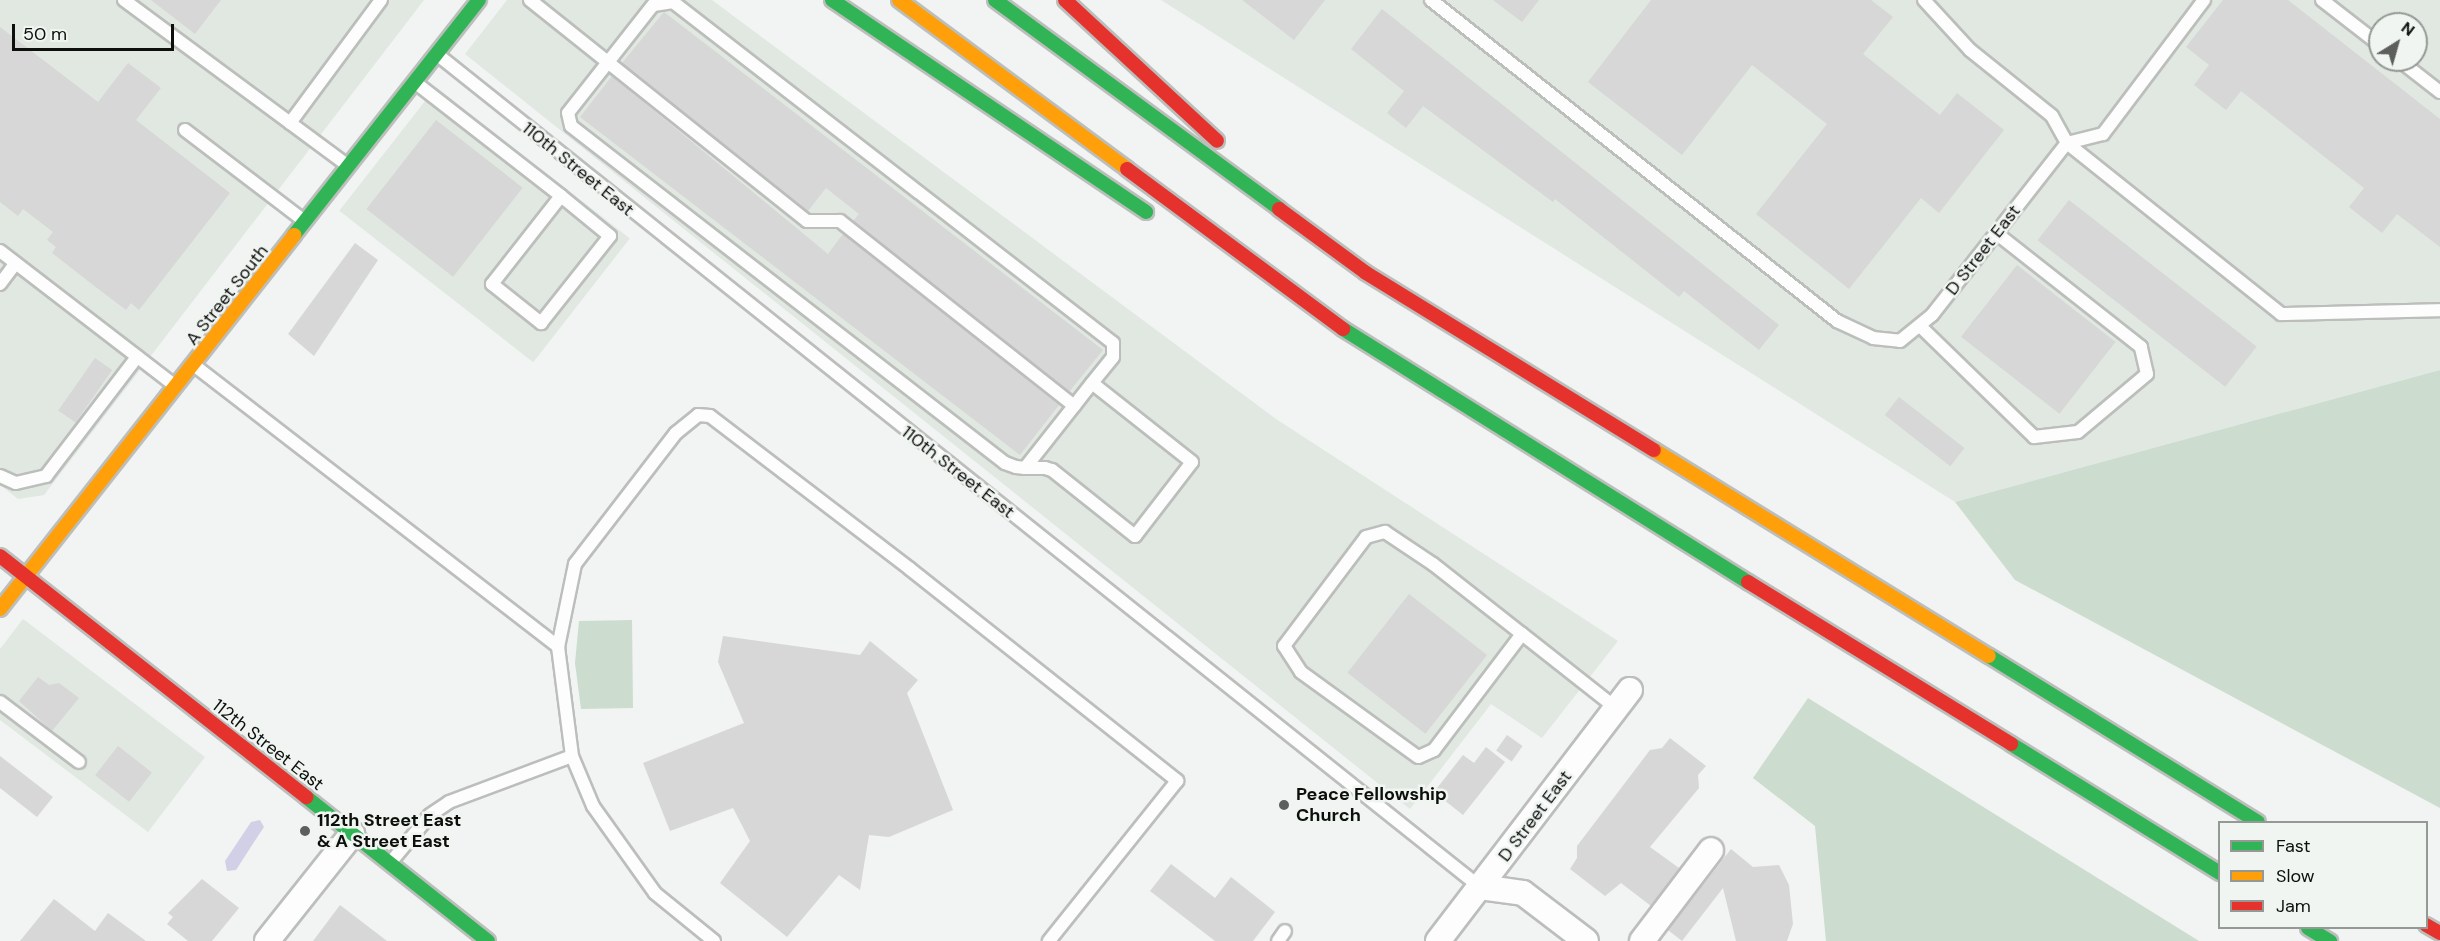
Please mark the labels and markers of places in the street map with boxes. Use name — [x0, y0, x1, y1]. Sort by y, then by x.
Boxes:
place label: Peace Fellowship Church — [1296, 784, 1447, 826]
marker: Peace Fellowship Church — [1277, 798, 1291, 812]
place label: 112th Street East & A Street East — [317, 810, 461, 852]
marker: 112th Street East & A Street East — [298, 824, 312, 838]

